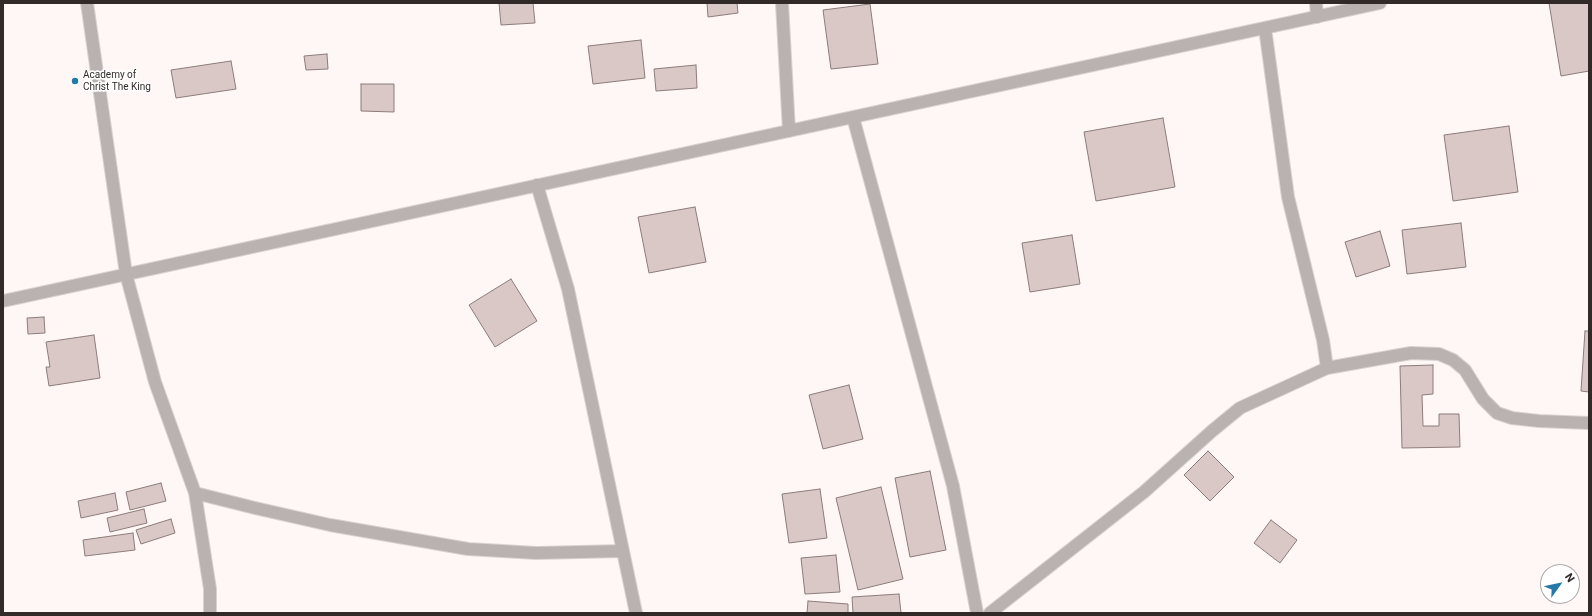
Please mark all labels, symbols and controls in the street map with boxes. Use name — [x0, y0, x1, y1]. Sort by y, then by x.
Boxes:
place label: Academy of Christ The King — [83, 69, 151, 92]
marker: Academy of Christ The King — [70, 76, 80, 86]
north arrow — [1540, 564, 1580, 604]
text: N — [1562, 571, 1577, 585]

